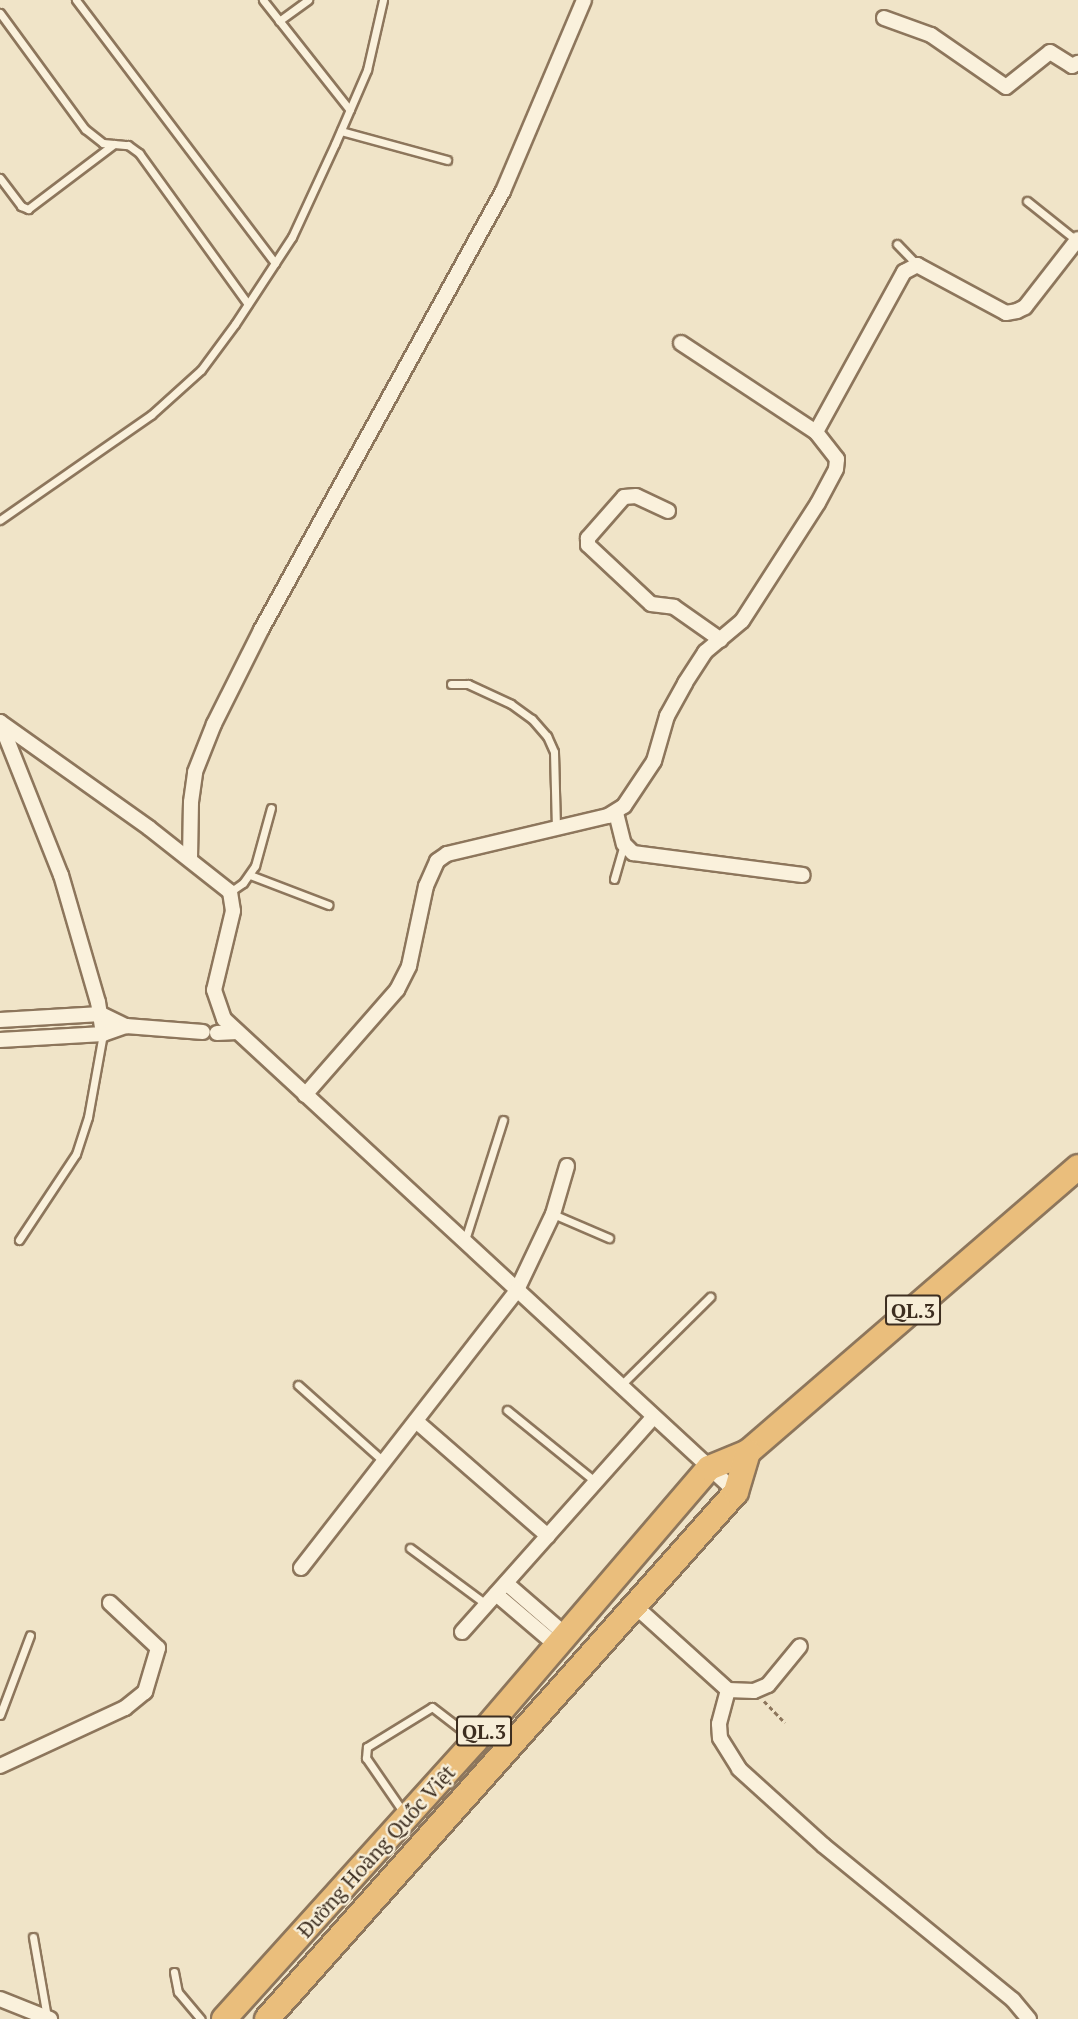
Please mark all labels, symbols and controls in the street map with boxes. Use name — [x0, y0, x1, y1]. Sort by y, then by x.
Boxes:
road number: QL.3 — [884, 1293, 942, 1327]
road number: QL.3 — [456, 1714, 512, 1748]
street label: Đường Hoàng Quốc Việt — [292, 1759, 460, 1943]

